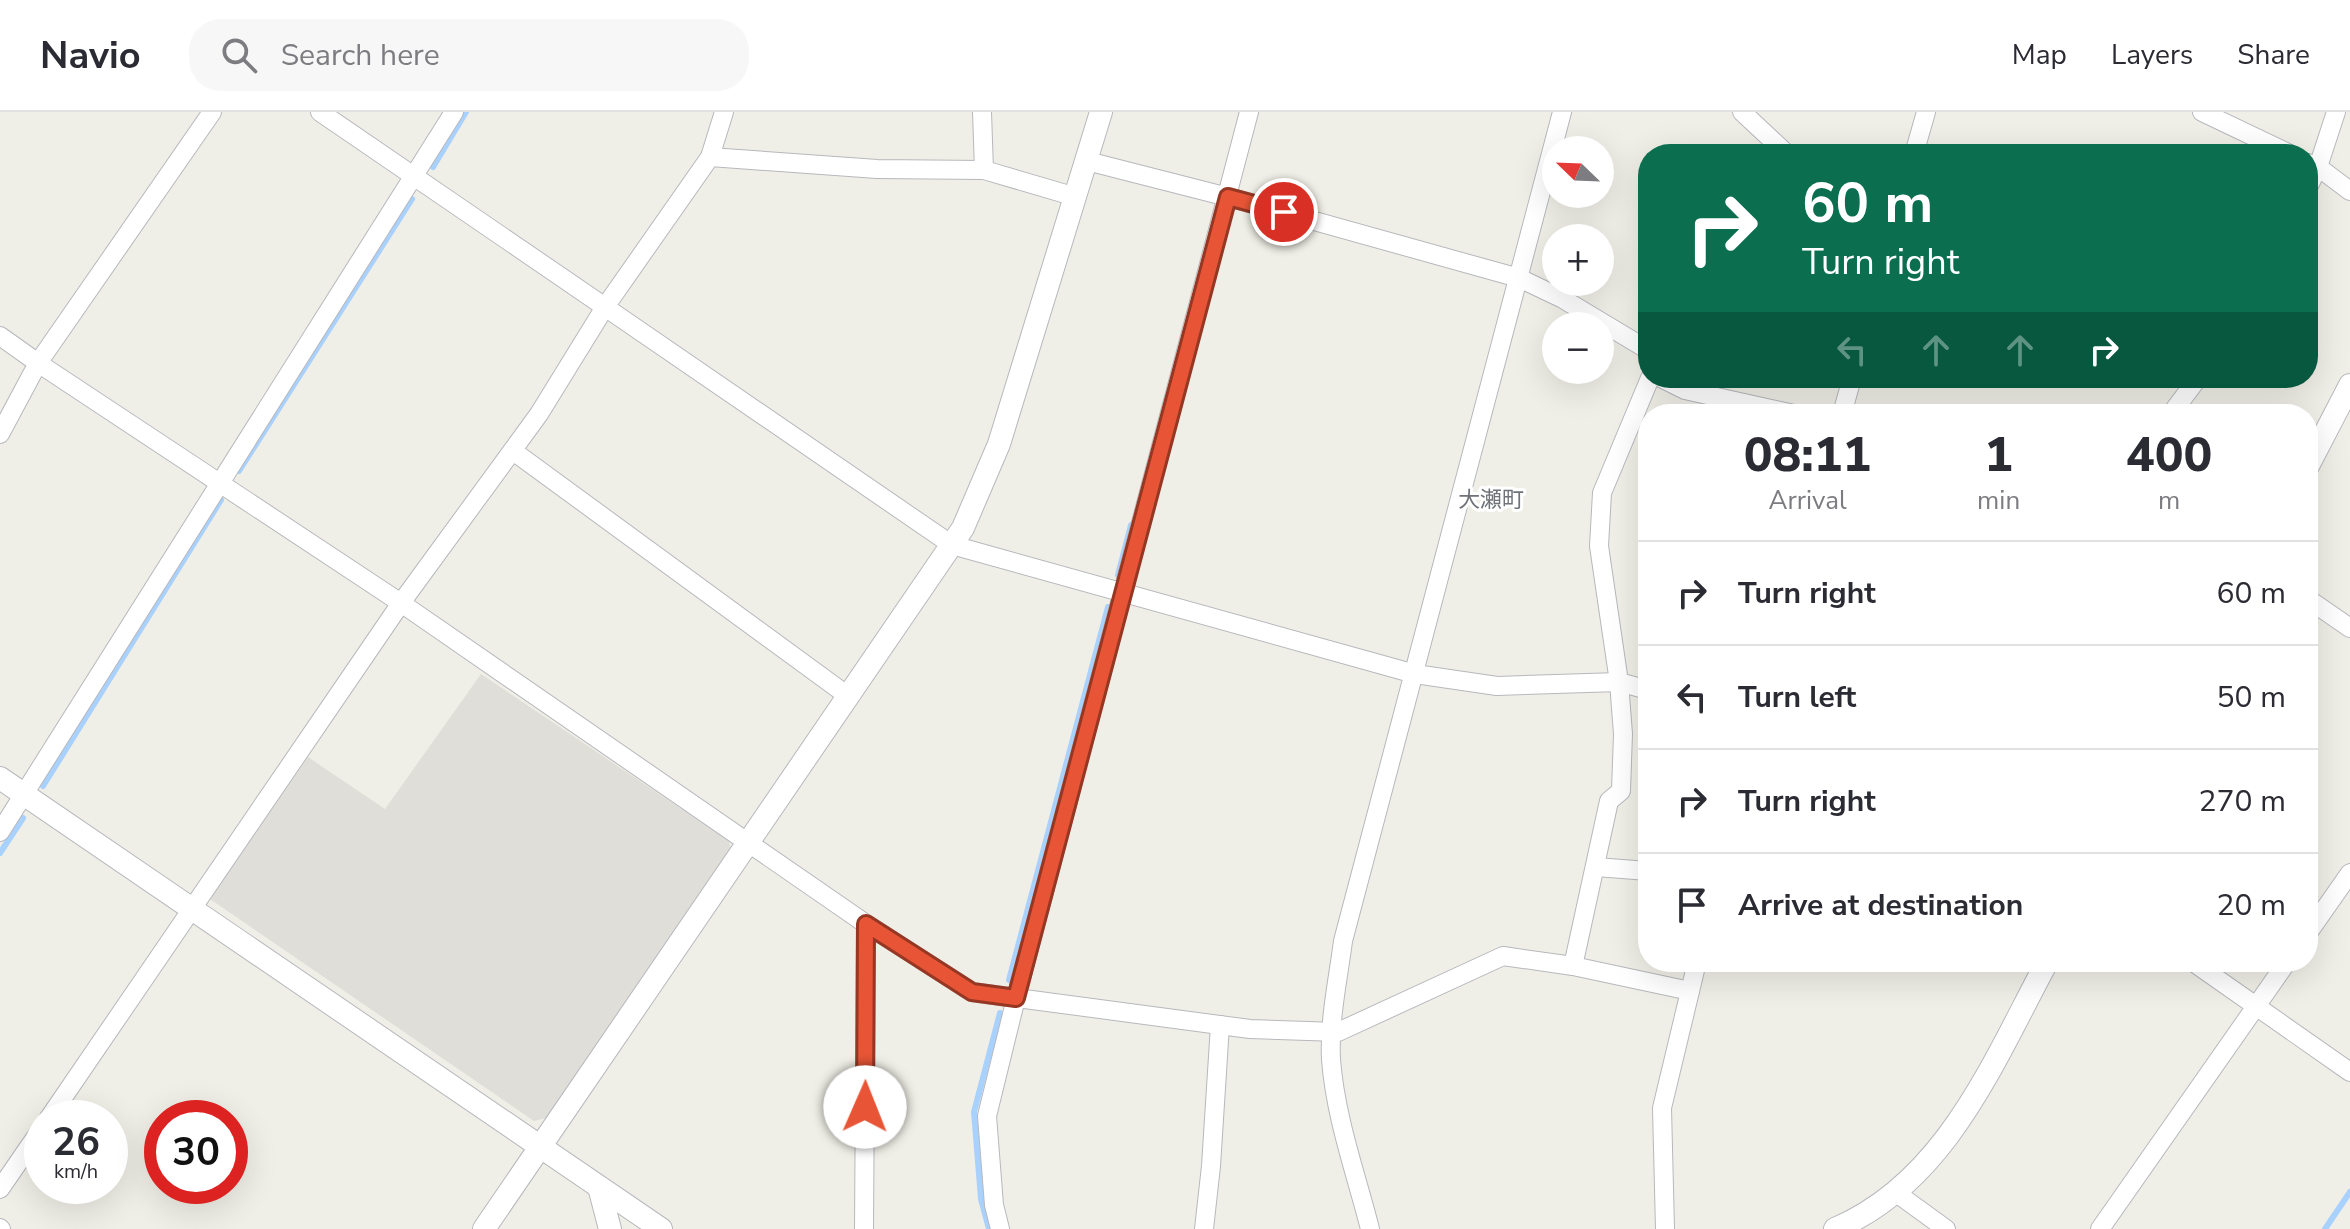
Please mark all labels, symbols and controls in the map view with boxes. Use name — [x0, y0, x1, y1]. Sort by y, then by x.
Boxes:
search box — [189, 19, 749, 91]
text: Navio — [40, 30, 141, 81]
icon: search — [217, 33, 261, 77]
text: Search here — [281, 35, 440, 76]
text: Map — [2012, 36, 2067, 74]
text: Layers — [2111, 36, 2193, 74]
text: Share — [2237, 36, 2310, 74]
north arrow — [1542, 136, 1614, 208]
map controls — [1542, 136, 1614, 384]
text: 60 m — [1802, 165, 1933, 242]
icon: right — [1670, 176, 1774, 280]
pin — [1250, 178, 1318, 246]
icon: arrive — [1262, 190, 1306, 234]
button: + — [1542, 224, 1614, 296]
text: Turn right — [1802, 238, 1959, 287]
button: − — [1542, 312, 1614, 384]
icon: left — [1830, 328, 1874, 372]
icon: ahead — [1914, 328, 1958, 372]
icon: ahead — [1998, 328, 2042, 372]
icon: right — [2082, 328, 2126, 372]
text: 08:11 — [1744, 422, 1871, 488]
text: 1 — [1984, 422, 2013, 488]
text: 400 — [2126, 422, 2212, 488]
text: Arrival — [1768, 483, 1847, 518]
text: min — [1977, 483, 2020, 518]
text: m — [2158, 483, 2180, 518]
district label: 大瀬町 — [1458, 485, 1524, 515]
icon: right — [1670, 571, 1714, 615]
text: Turn right — [1738, 573, 1876, 614]
text: 60 m — [2217, 573, 2286, 614]
icon: left — [1670, 675, 1714, 719]
text: Turn left — [1738, 677, 1856, 718]
text: 50 m — [2217, 677, 2286, 718]
icon: right — [1670, 779, 1714, 823]
text: Turn right — [1738, 781, 1876, 822]
text: 270 m — [2199, 781, 2286, 822]
icon: arrive — [1670, 883, 1714, 927]
text: Arrive at destination — [1738, 885, 2023, 926]
text: 20 m — [2217, 885, 2286, 926]
position arrow — [823, 1065, 907, 1149]
speed limit sign: 30 — [144, 1100, 248, 1204]
text: 26 — [52, 1115, 100, 1169]
text: km/h — [54, 1158, 98, 1185]

